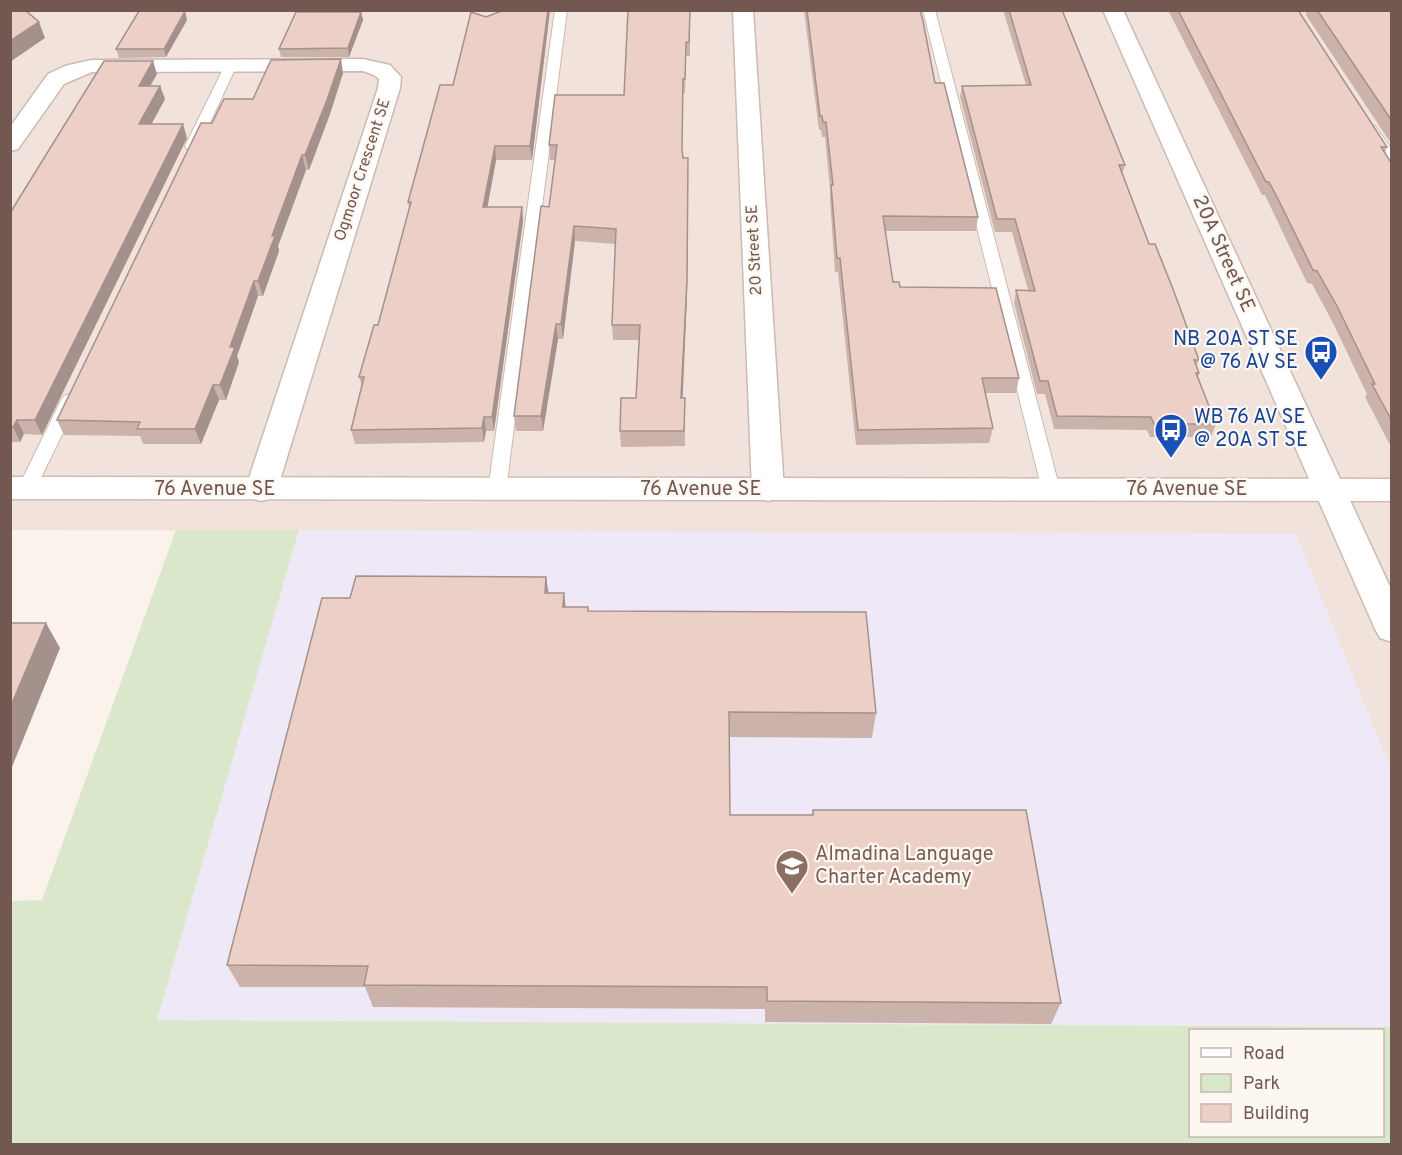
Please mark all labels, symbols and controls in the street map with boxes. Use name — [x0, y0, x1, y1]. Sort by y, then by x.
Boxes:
street label: Ogmoor Crescent SE — [330, 96, 396, 244]
street label: 20A Street SE — [1186, 191, 1260, 317]
street label: 20 Street SE — [743, 204, 767, 296]
place label: NB 20A ST SE @ 76 AV SE — [1173, 327, 1298, 376]
bus stop icon: NB 20A ST SE @ 76 AV SE — [1303, 334, 1339, 381]
place label: WB 76 AV SE @ 20A ST SE — [1194, 405, 1308, 454]
bus stop icon: WB 76 AV SE @ 20A ST SE — [1153, 412, 1189, 459]
street label: 76 Avenue SE — [155, 477, 275, 503]
street label: 76 Avenue SE — [641, 477, 761, 503]
street label: 76 Avenue SE — [1127, 477, 1247, 503]
place label: Almadina Language Charter Academy — [815, 842, 994, 891]
school or university icon: Almadina Language Charter Academy — [774, 848, 810, 895]
legend — [1189, 1029, 1384, 1137]
text: Road — [1243, 1043, 1285, 1066]
text: Park — [1243, 1073, 1280, 1096]
text: Building — [1243, 1103, 1309, 1126]

